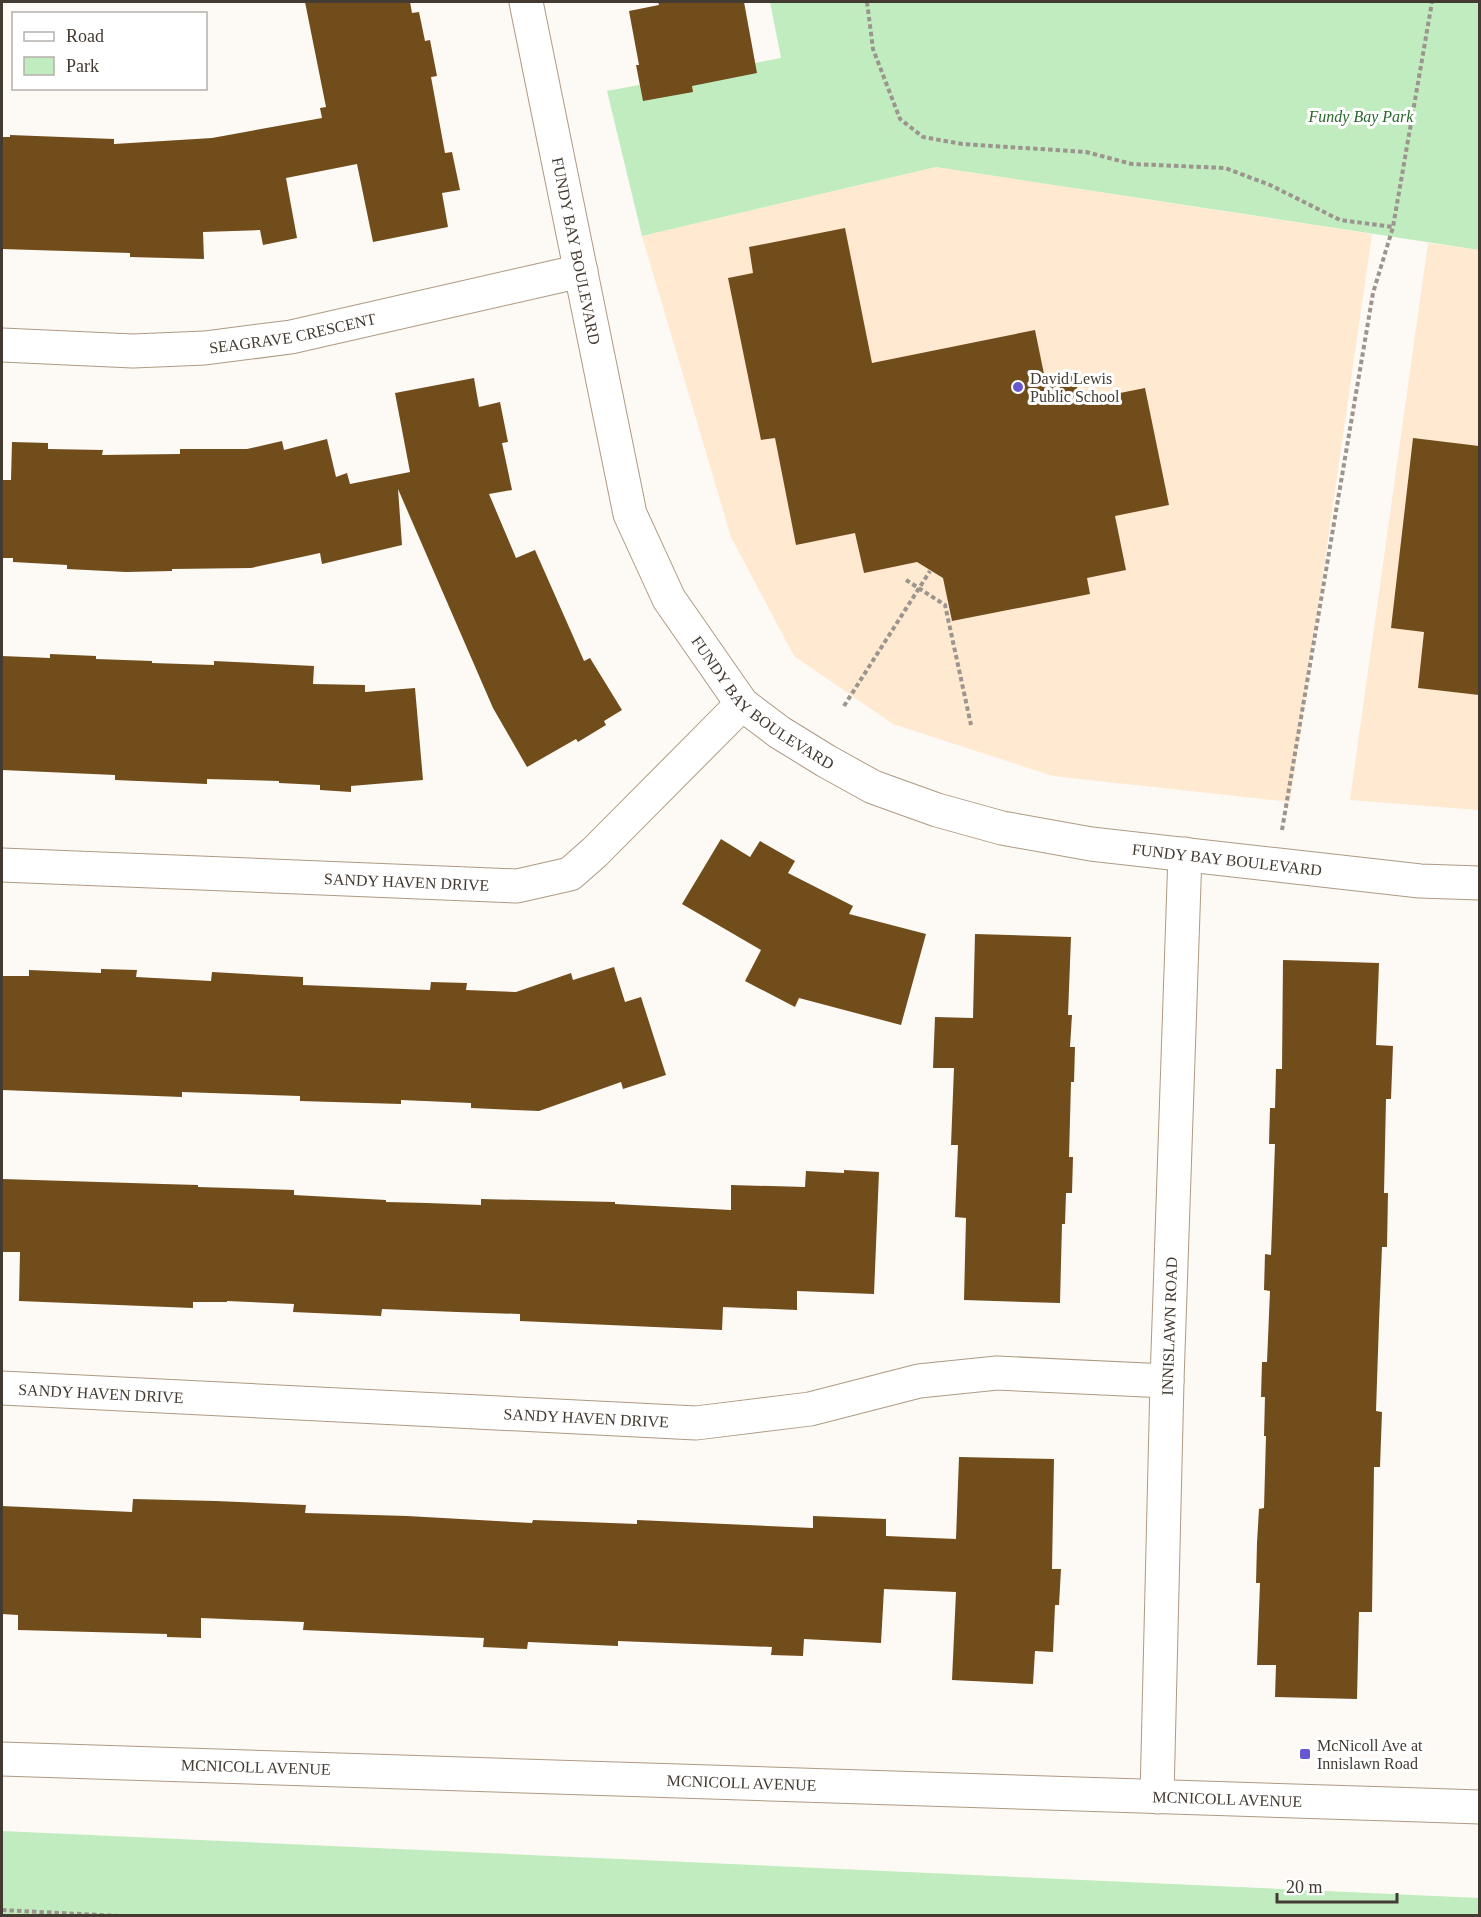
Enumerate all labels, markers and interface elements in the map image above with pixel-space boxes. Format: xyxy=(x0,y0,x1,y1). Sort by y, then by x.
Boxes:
legend xyxy=(12,12,207,90)
text: Road xyxy=(66,26,104,46)
text: Park xyxy=(66,56,99,76)
park label: Fundy Bay Park xyxy=(1308,108,1414,126)
street label: FUNDY BAY BOULEVARD xyxy=(549,156,604,346)
street label: SEAGRAVE CRESCENT xyxy=(208,309,378,356)
place label: David Lewis Public School xyxy=(1030,370,1120,405)
marker: David Lewis Public School xyxy=(1011,380,1025,394)
street label: FUNDY BAY BOULEVARD xyxy=(689,632,837,772)
street label: FUNDY BAY BOULEVARD xyxy=(1131,840,1323,878)
street label: SANDY HAVEN DRIVE xyxy=(324,870,490,893)
street label: INNISLAWN ROAD xyxy=(1158,1257,1180,1396)
street label: SANDY HAVEN DRIVE xyxy=(18,1380,184,1406)
street label: SANDY HAVEN DRIVE xyxy=(503,1405,669,1430)
place label: McNicoll Ave at Innislawn Road xyxy=(1317,1737,1423,1772)
marker: McNicoll Ave at Innislawn Road xyxy=(1298,1747,1312,1761)
street label: MCNICOLL AVENUE xyxy=(181,1756,331,1777)
street label: MCNICOLL AVENUE xyxy=(666,1771,817,1793)
street label: MCNICOLL AVENUE xyxy=(1152,1788,1303,1810)
scale bar xyxy=(1277,1866,1397,1904)
text: 20 m xyxy=(1286,1877,1323,1897)

